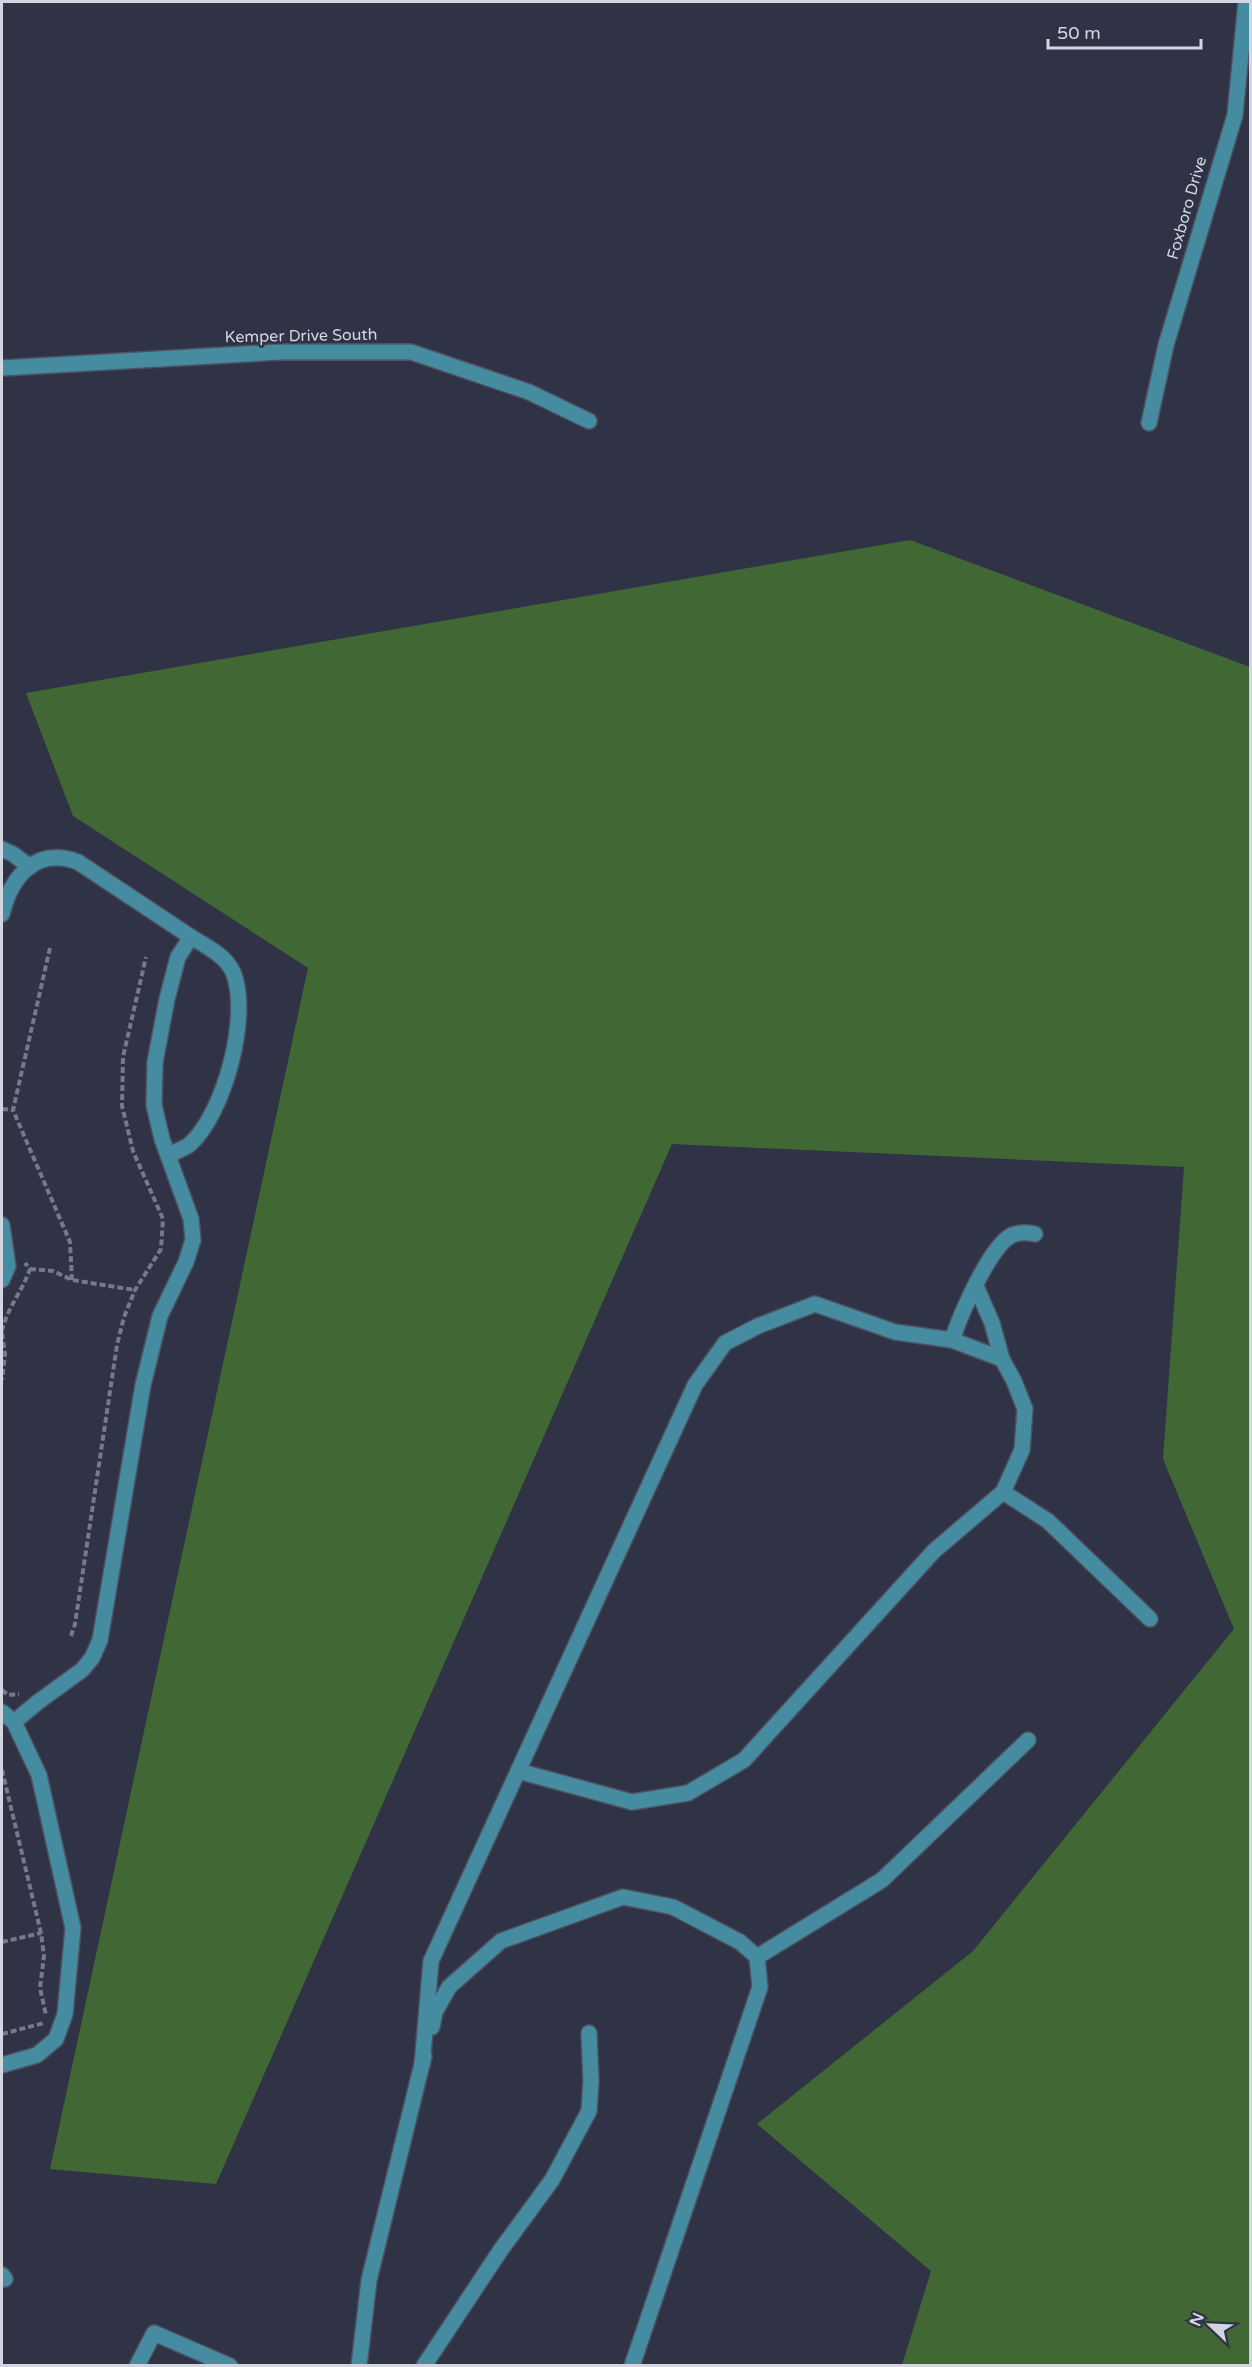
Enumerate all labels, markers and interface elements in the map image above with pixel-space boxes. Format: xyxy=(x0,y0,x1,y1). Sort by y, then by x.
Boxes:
scale bar xyxy=(1048,12,1201,50)
text: 50 m xyxy=(1057,22,1101,44)
street label: Foxboro Drive xyxy=(1163,154,1211,262)
street label: Kemper Drive South xyxy=(225,325,377,347)
north arrow xyxy=(1180,2295,1240,2355)
text: N xyxy=(1185,2310,1209,2329)

